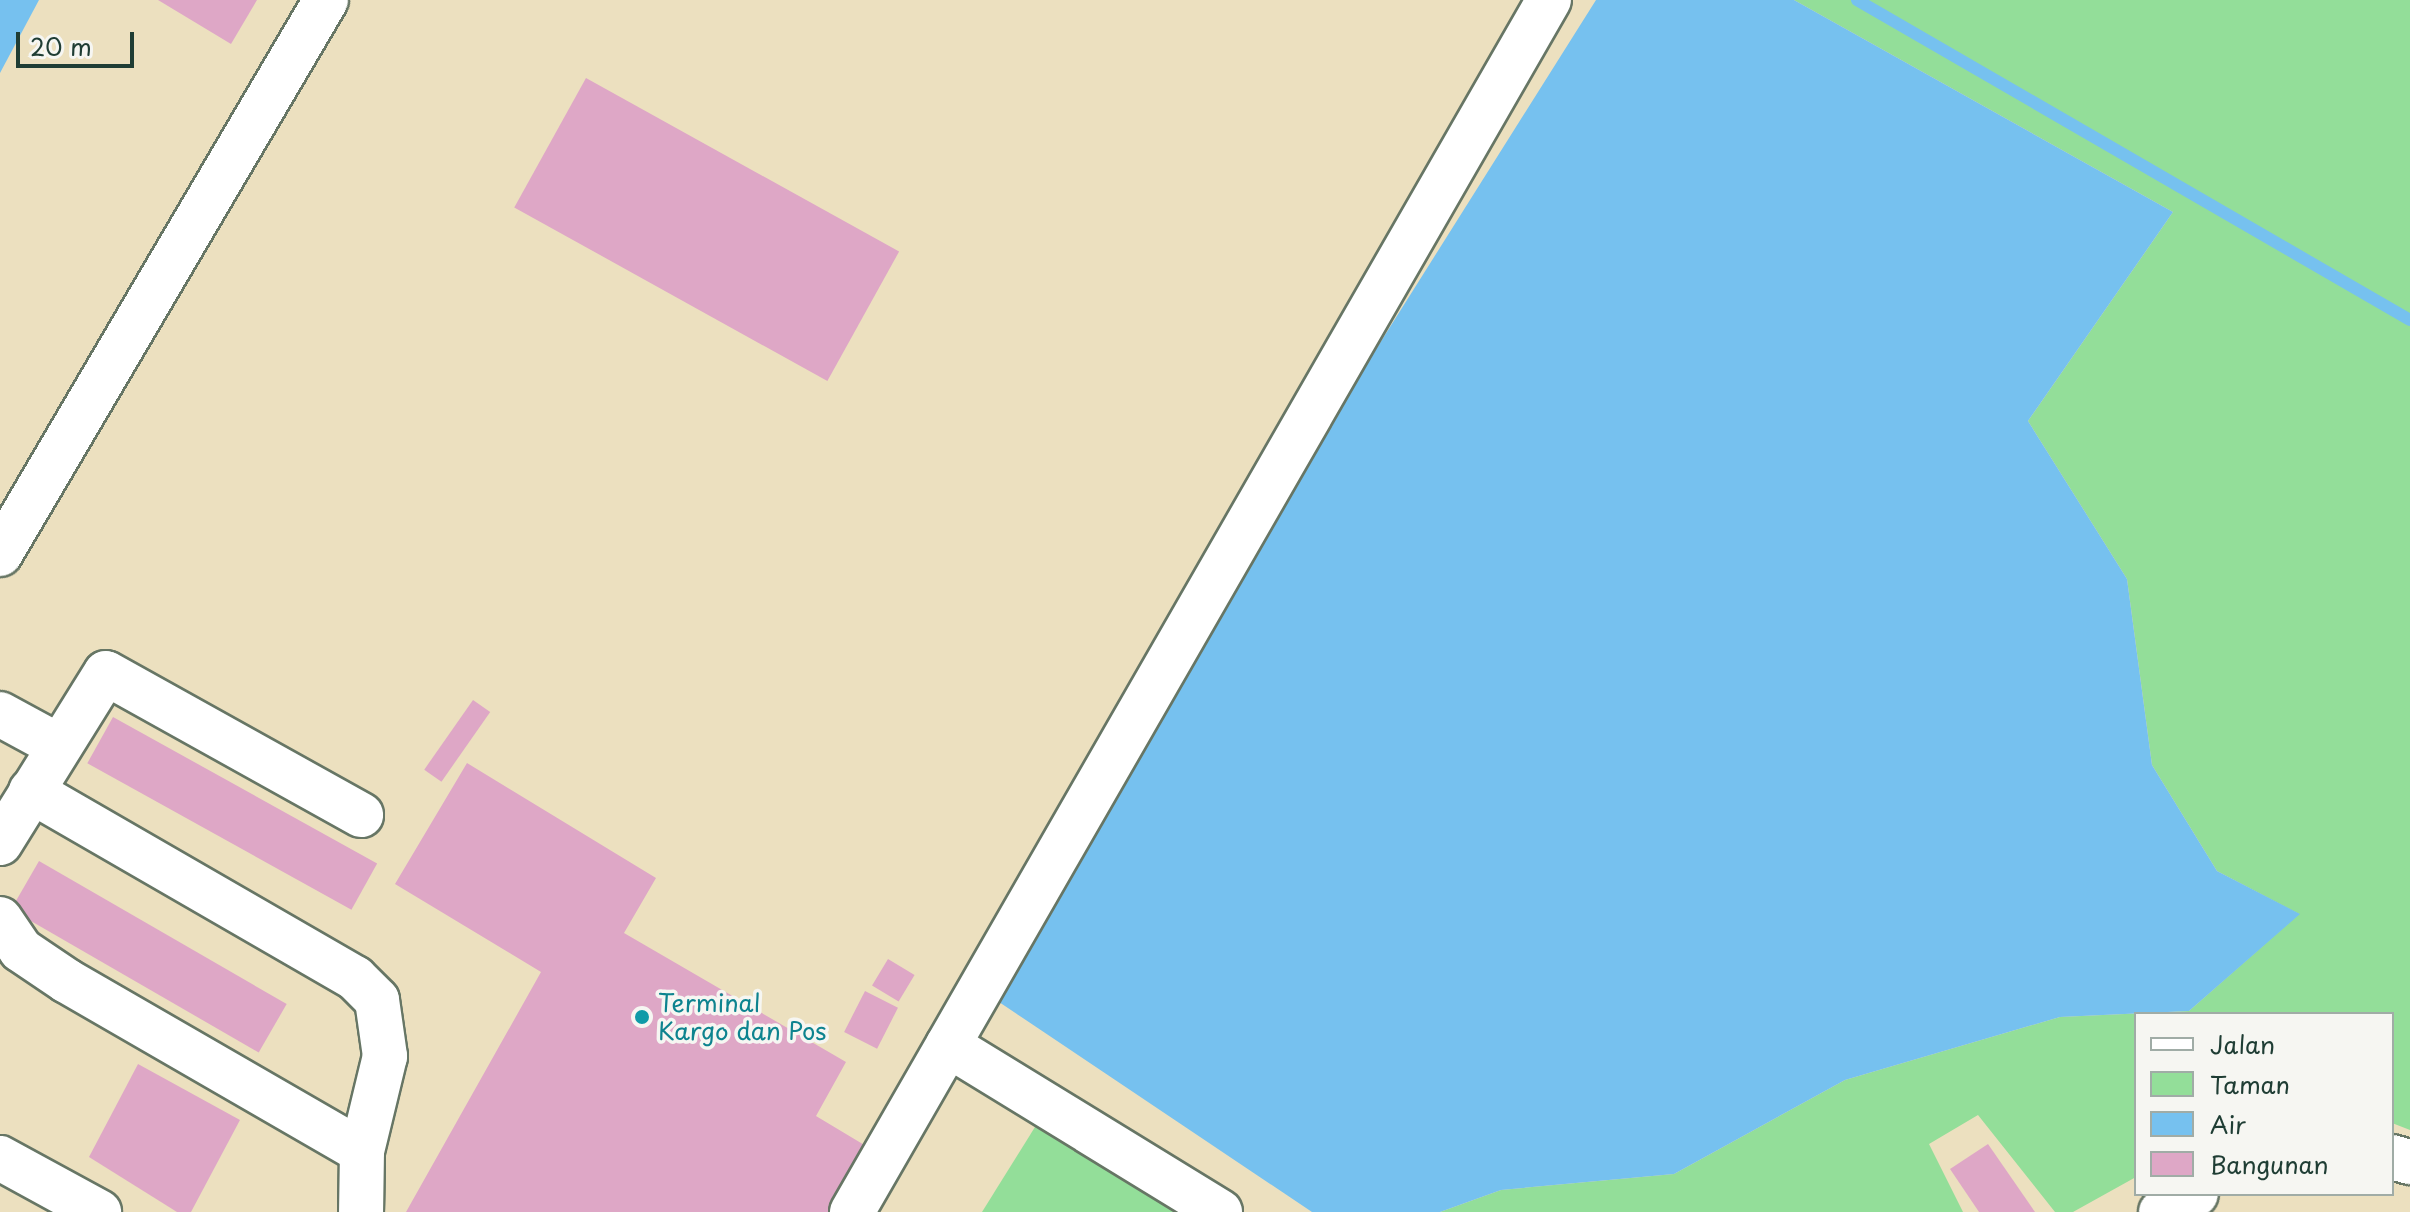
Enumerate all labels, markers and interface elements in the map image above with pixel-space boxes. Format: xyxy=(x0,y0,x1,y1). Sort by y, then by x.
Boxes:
scale bar xyxy=(20,16,138,66)
text: 20 m xyxy=(30,28,92,64)
place label: Terminal Kargo dan Pos xyxy=(658,989,824,1045)
marker: Terminal Kargo dan Pos xyxy=(633,1008,651,1026)
legend xyxy=(2134,1012,2394,1196)
text: Jalan xyxy=(2210,1026,2275,1062)
text: Taman xyxy=(2210,1066,2290,1102)
text: Air xyxy=(2210,1106,2246,1142)
text: Bangunan xyxy=(2210,1146,2329,1182)

